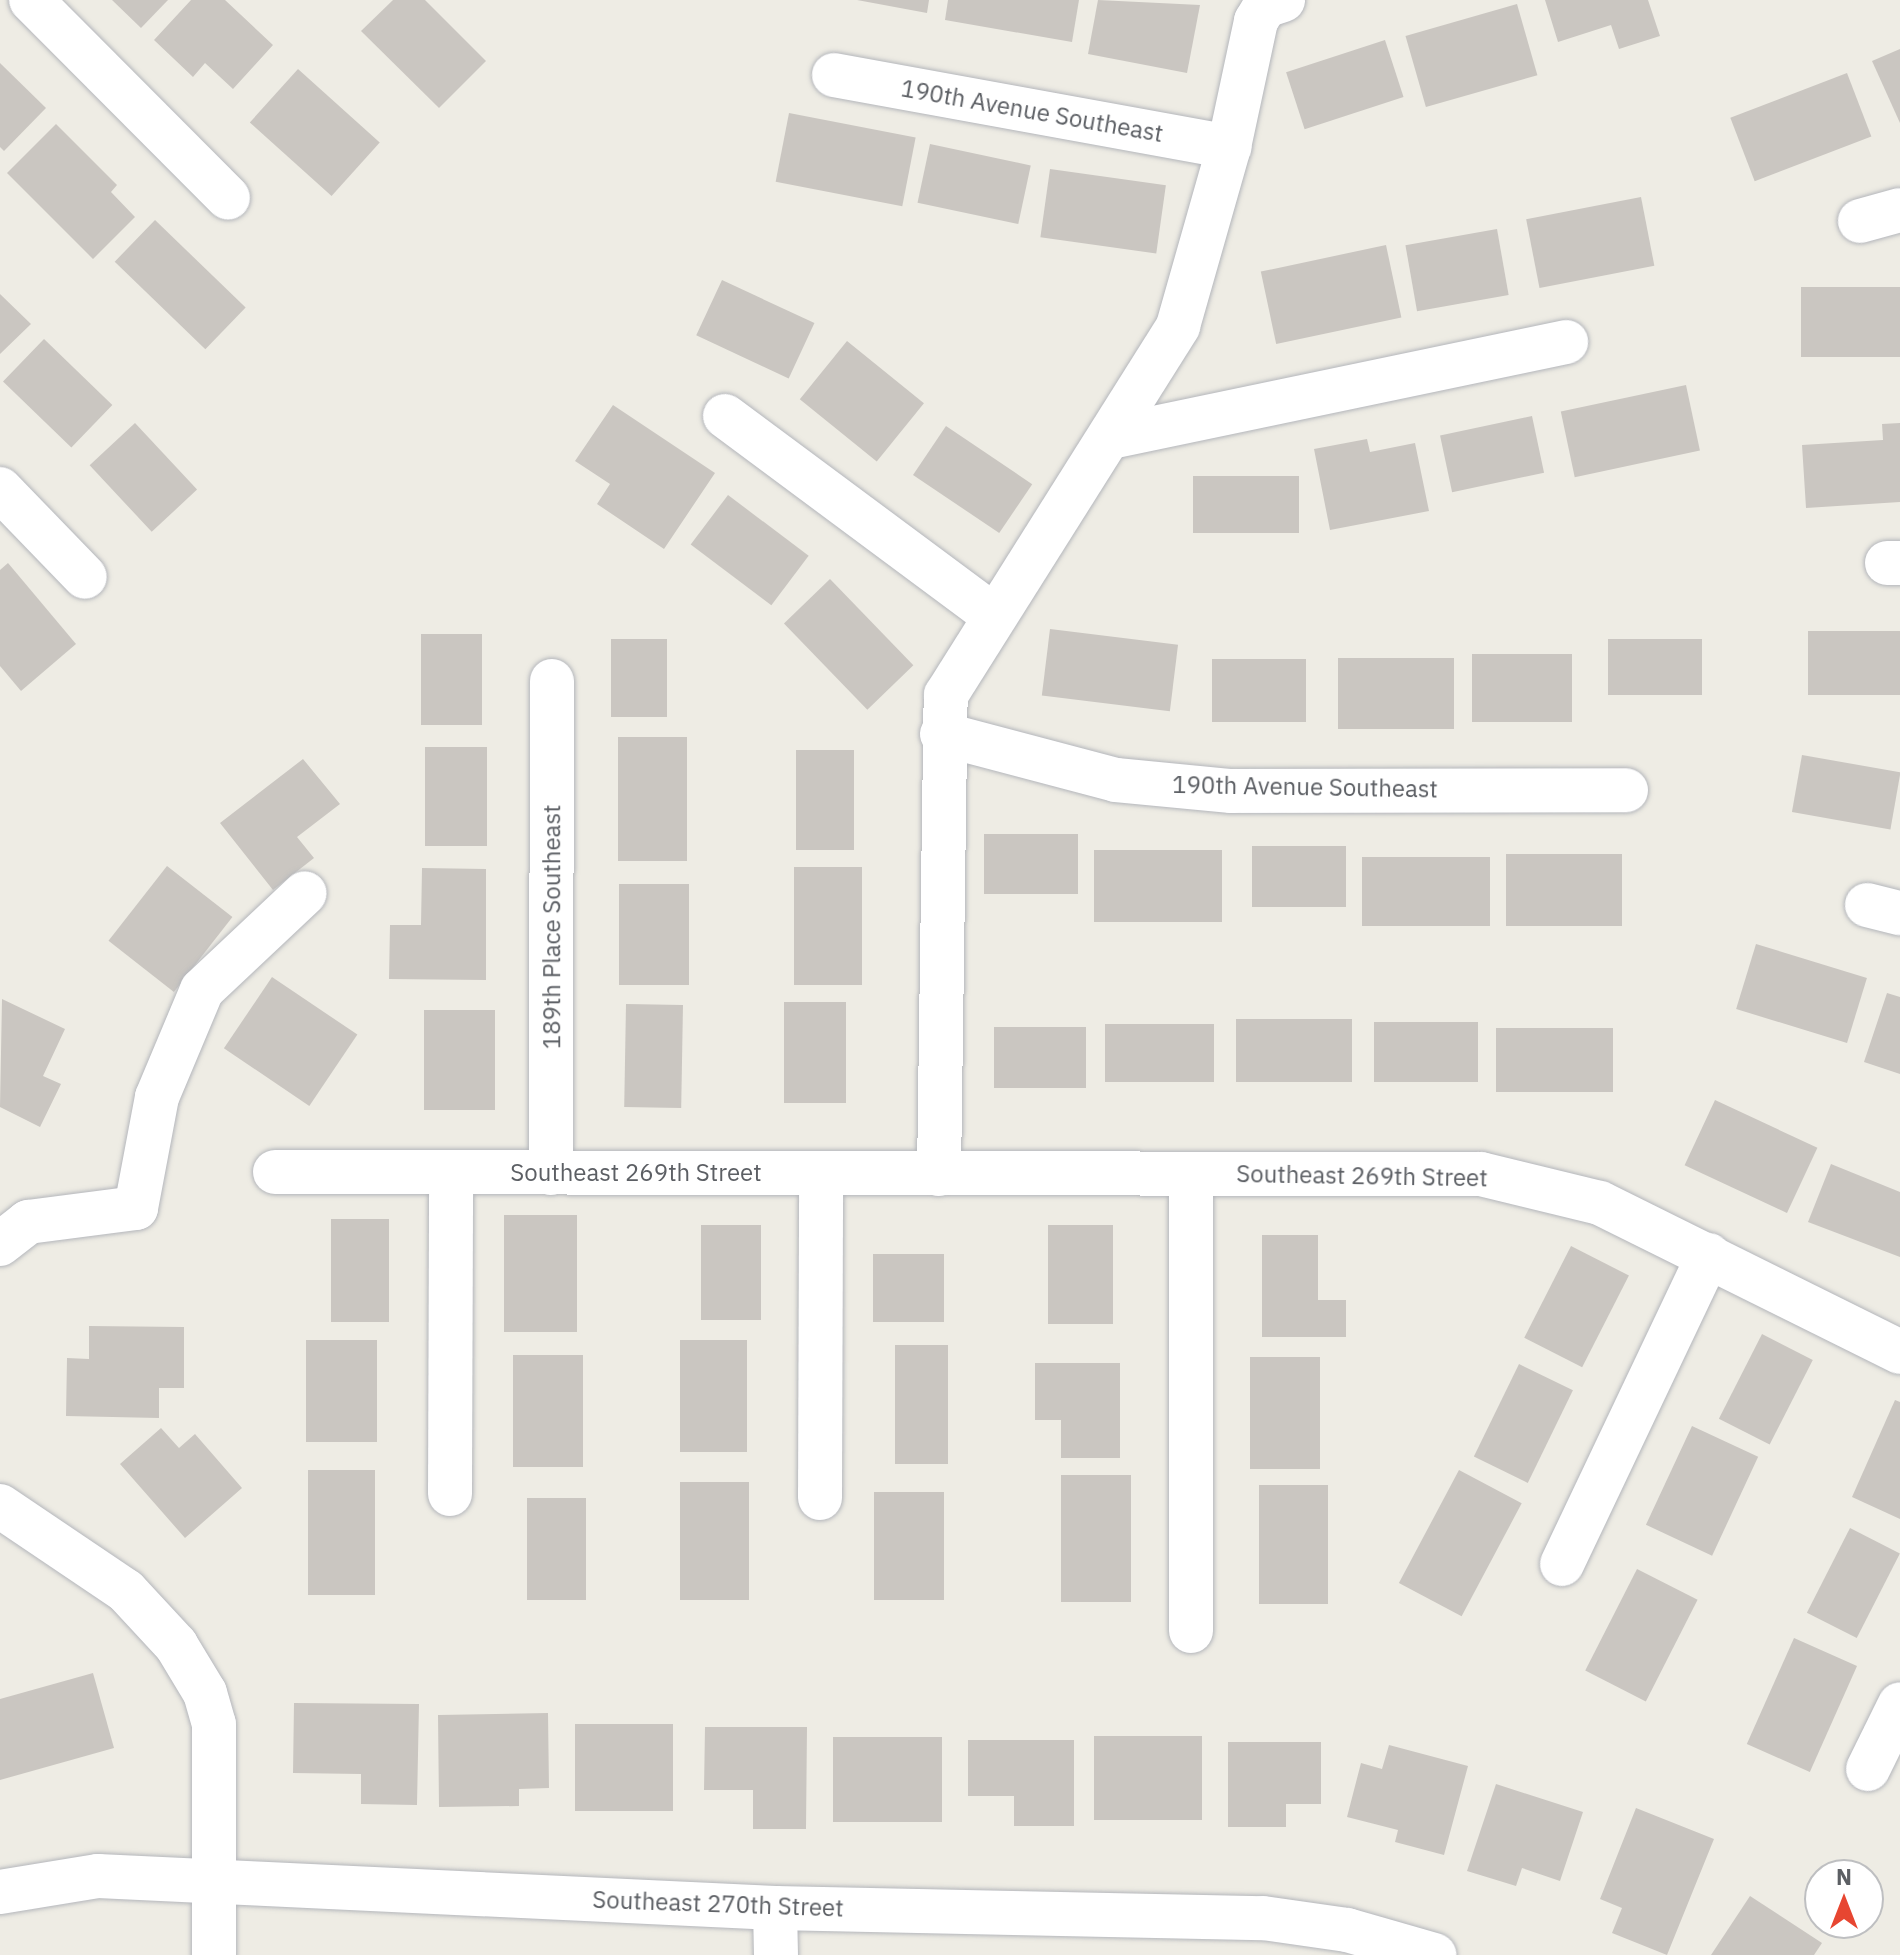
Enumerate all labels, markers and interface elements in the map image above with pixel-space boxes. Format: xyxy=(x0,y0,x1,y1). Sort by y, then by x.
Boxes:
street label: 190th Avenue Southeast xyxy=(899,74,1165,148)
street label: 190th Avenue Southeast xyxy=(1172,770,1438,804)
street label: 189th Place Southeast xyxy=(538,805,566,1049)
street label: Southeast 269th Street xyxy=(510,1159,762,1187)
street label: Southeast 269th Street xyxy=(1236,1159,1488,1193)
north arrow xyxy=(1804,1859,1884,1939)
text: N xyxy=(1836,1862,1852,1891)
street label: Southeast 270th Street xyxy=(592,1885,844,1923)

